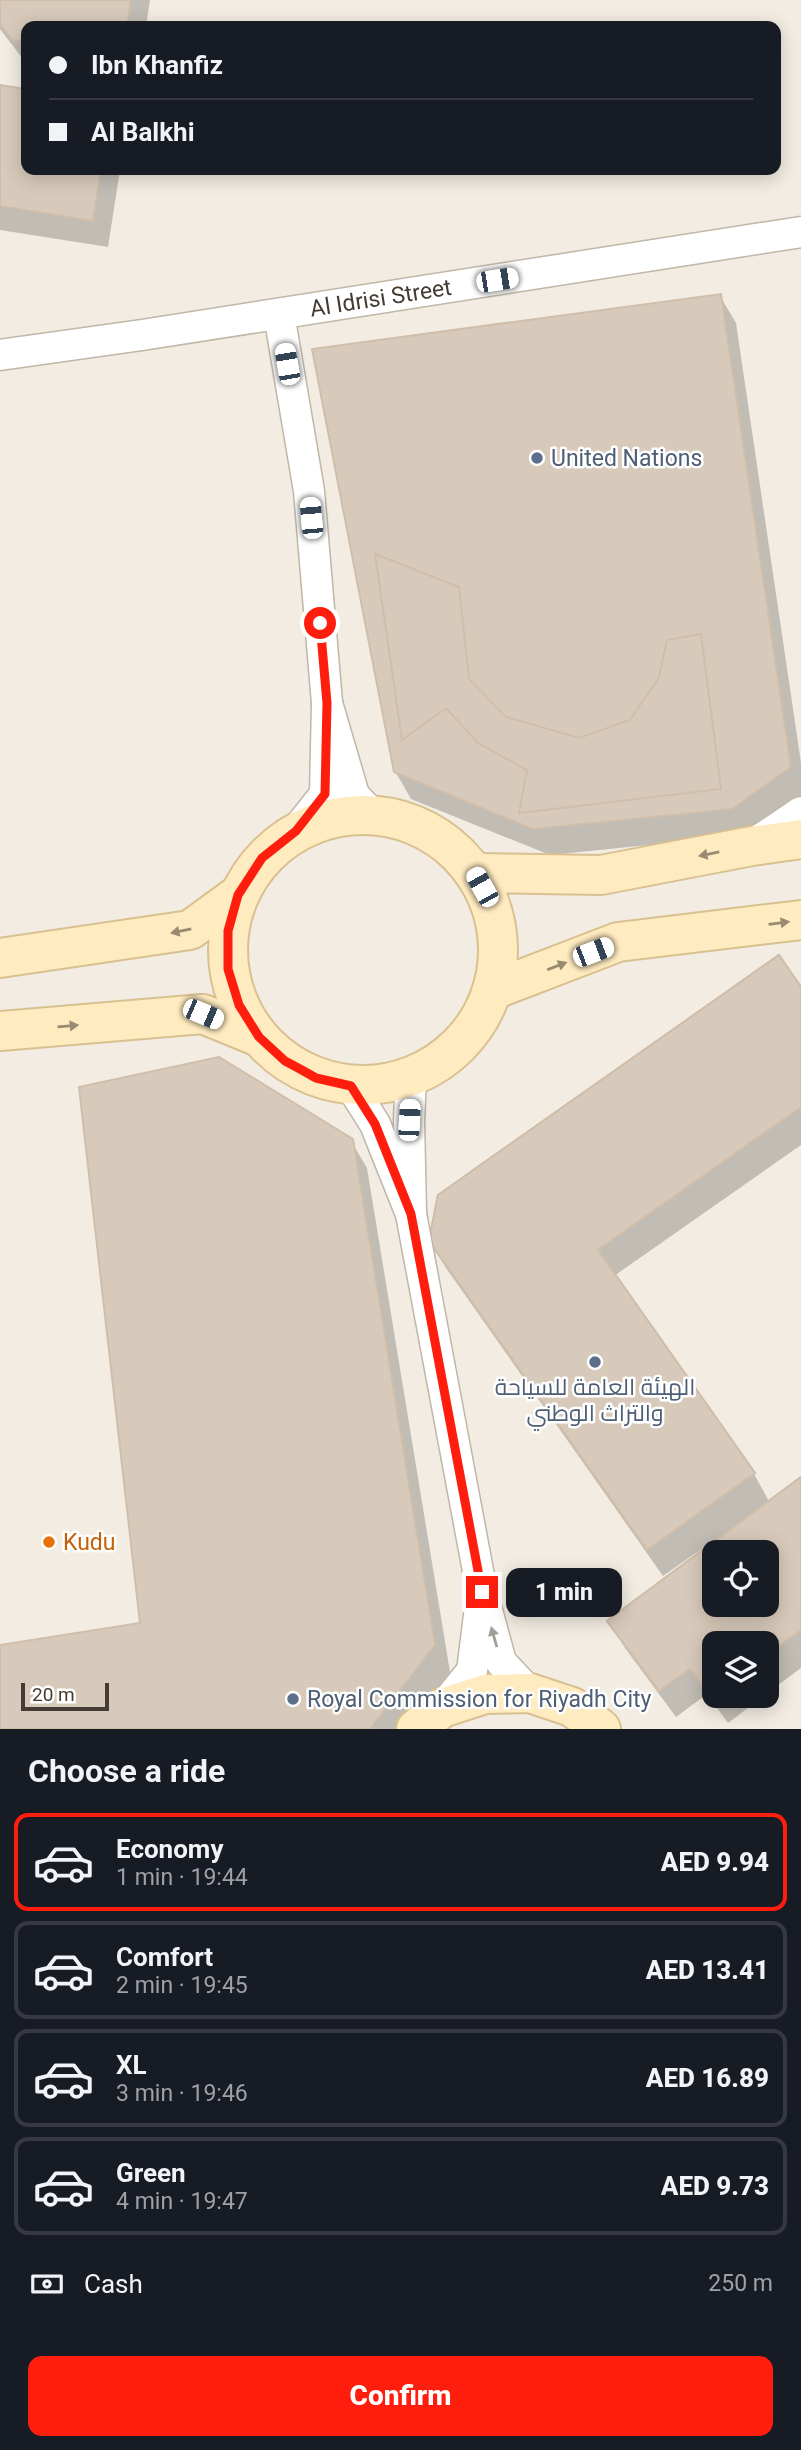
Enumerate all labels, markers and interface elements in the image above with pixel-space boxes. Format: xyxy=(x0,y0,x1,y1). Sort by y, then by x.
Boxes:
text: Ibn Khanfiz xyxy=(91,50,223,80)
text: Al Balkhi xyxy=(91,117,195,147)
car xyxy=(475,266,520,294)
street label: Al Idrisi Street xyxy=(308,273,453,322)
car xyxy=(274,341,301,387)
place label: United Nations xyxy=(551,445,702,472)
marker: United Nations xyxy=(529,450,545,466)
car xyxy=(299,496,324,540)
route start xyxy=(304,607,336,639)
one-way arrow xyxy=(698,848,720,859)
car xyxy=(463,864,502,910)
one-way arrow xyxy=(768,917,790,928)
one-way arrow xyxy=(170,925,192,936)
car xyxy=(570,935,617,969)
one-way arrow xyxy=(546,960,567,971)
car xyxy=(180,996,227,1032)
one-way arrow xyxy=(57,1020,79,1031)
car xyxy=(398,1098,421,1142)
marker: الهيئة العامة للسياحة والتراث الوطني xyxy=(587,1354,603,1370)
place label: الهيئة العامة للسياحة والتراث الوطني xyxy=(495,1374,695,1431)
place label: Kudu xyxy=(63,1529,116,1556)
marker: Kudu xyxy=(41,1534,57,1550)
map controls xyxy=(702,1540,779,1708)
button: locate xyxy=(702,1540,779,1617)
callout: 1 min xyxy=(506,1568,622,1616)
route end xyxy=(466,1576,498,1608)
text: 1 min xyxy=(535,1579,593,1606)
one-way arrow xyxy=(489,1626,499,1647)
button: layers xyxy=(702,1631,779,1708)
scale bar xyxy=(21,1680,108,1712)
text: 20 m xyxy=(32,1683,75,1706)
place label: Royal Commission for Riyadh City xyxy=(307,1686,652,1713)
marker: Royal Commission for Riyadh City xyxy=(285,1691,301,1707)
text: Choose a ride xyxy=(28,1752,225,1790)
icon: car xyxy=(32,1831,95,1894)
text: Economy xyxy=(116,1834,223,1864)
text: AED 9.94 xyxy=(661,1847,769,1877)
text: 1 min · 19:44 xyxy=(116,1864,248,1891)
icon: car xyxy=(32,1939,95,2002)
text: Comfort xyxy=(116,1942,213,1972)
text: AED 13.41 xyxy=(646,1955,769,1985)
text: 2 min · 19:45 xyxy=(116,1972,248,1999)
icon: car xyxy=(32,2047,95,2110)
text: XL xyxy=(116,2050,147,2080)
text: AED 16.89 xyxy=(646,2063,769,2093)
text: 3 min · 19:46 xyxy=(116,2080,248,2107)
icon: car xyxy=(32,2155,95,2218)
text: Green xyxy=(116,2158,186,2188)
text: AED 9.73 xyxy=(661,2171,769,2201)
text: 4 min · 19:47 xyxy=(116,2188,248,2215)
icon: cash xyxy=(28,2265,66,2303)
text: Cash xyxy=(84,2269,143,2299)
text: 250 m xyxy=(708,2270,773,2297)
button: Confirm xyxy=(28,2356,773,2436)

